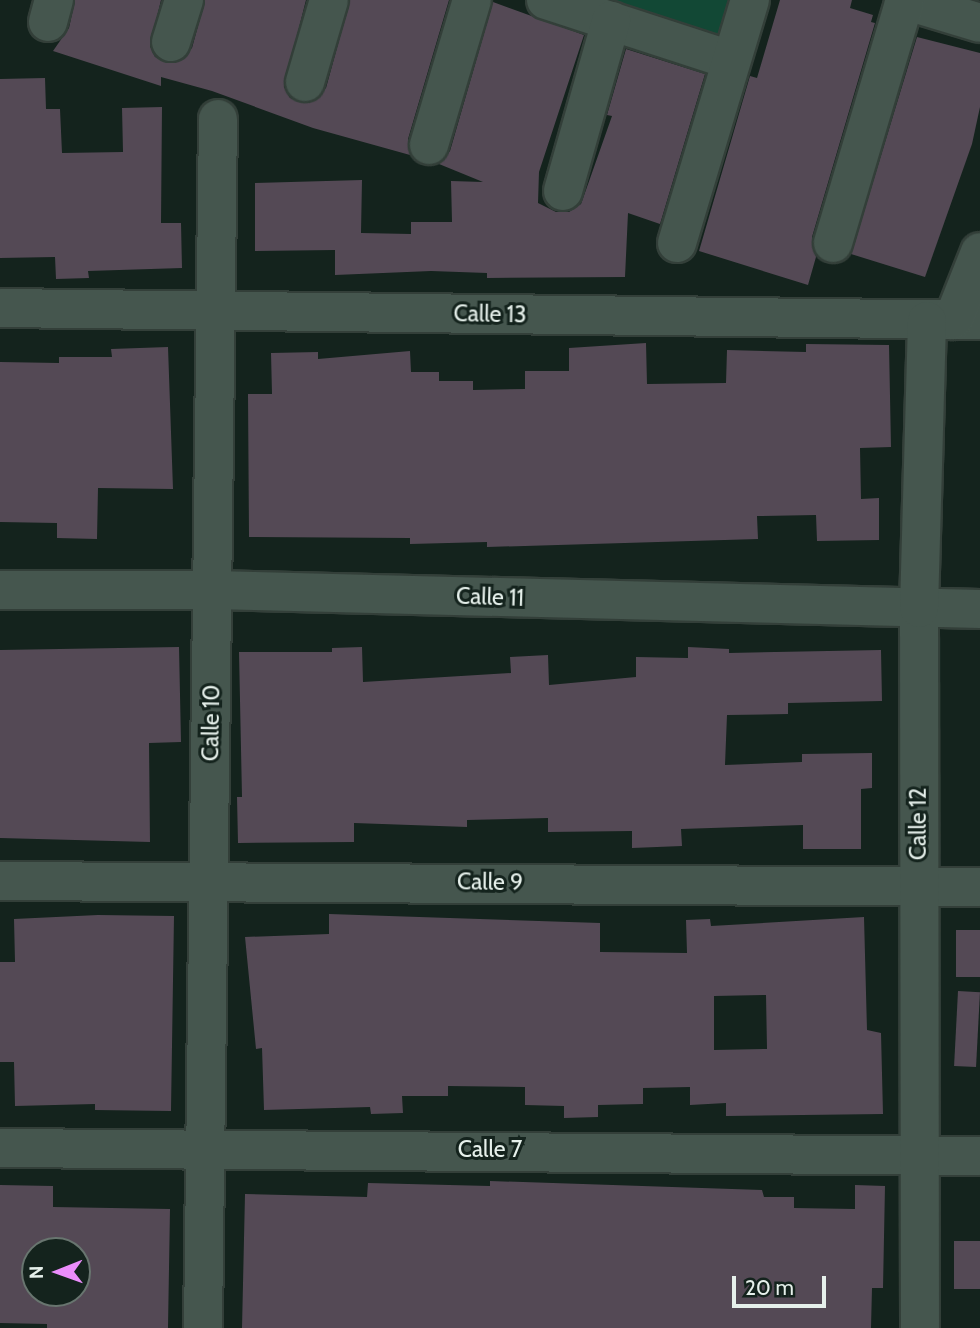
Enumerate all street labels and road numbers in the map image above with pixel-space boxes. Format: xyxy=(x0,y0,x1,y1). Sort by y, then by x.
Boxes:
street label: Calle 13 xyxy=(453,300,527,328)
street label: Calle 11 xyxy=(456,582,524,612)
street label: Calle 10 xyxy=(197,685,225,761)
street label: Calle 12 xyxy=(904,788,932,860)
street label: Calle 9 xyxy=(457,868,523,896)
street label: Calle 7 xyxy=(458,1135,522,1163)

